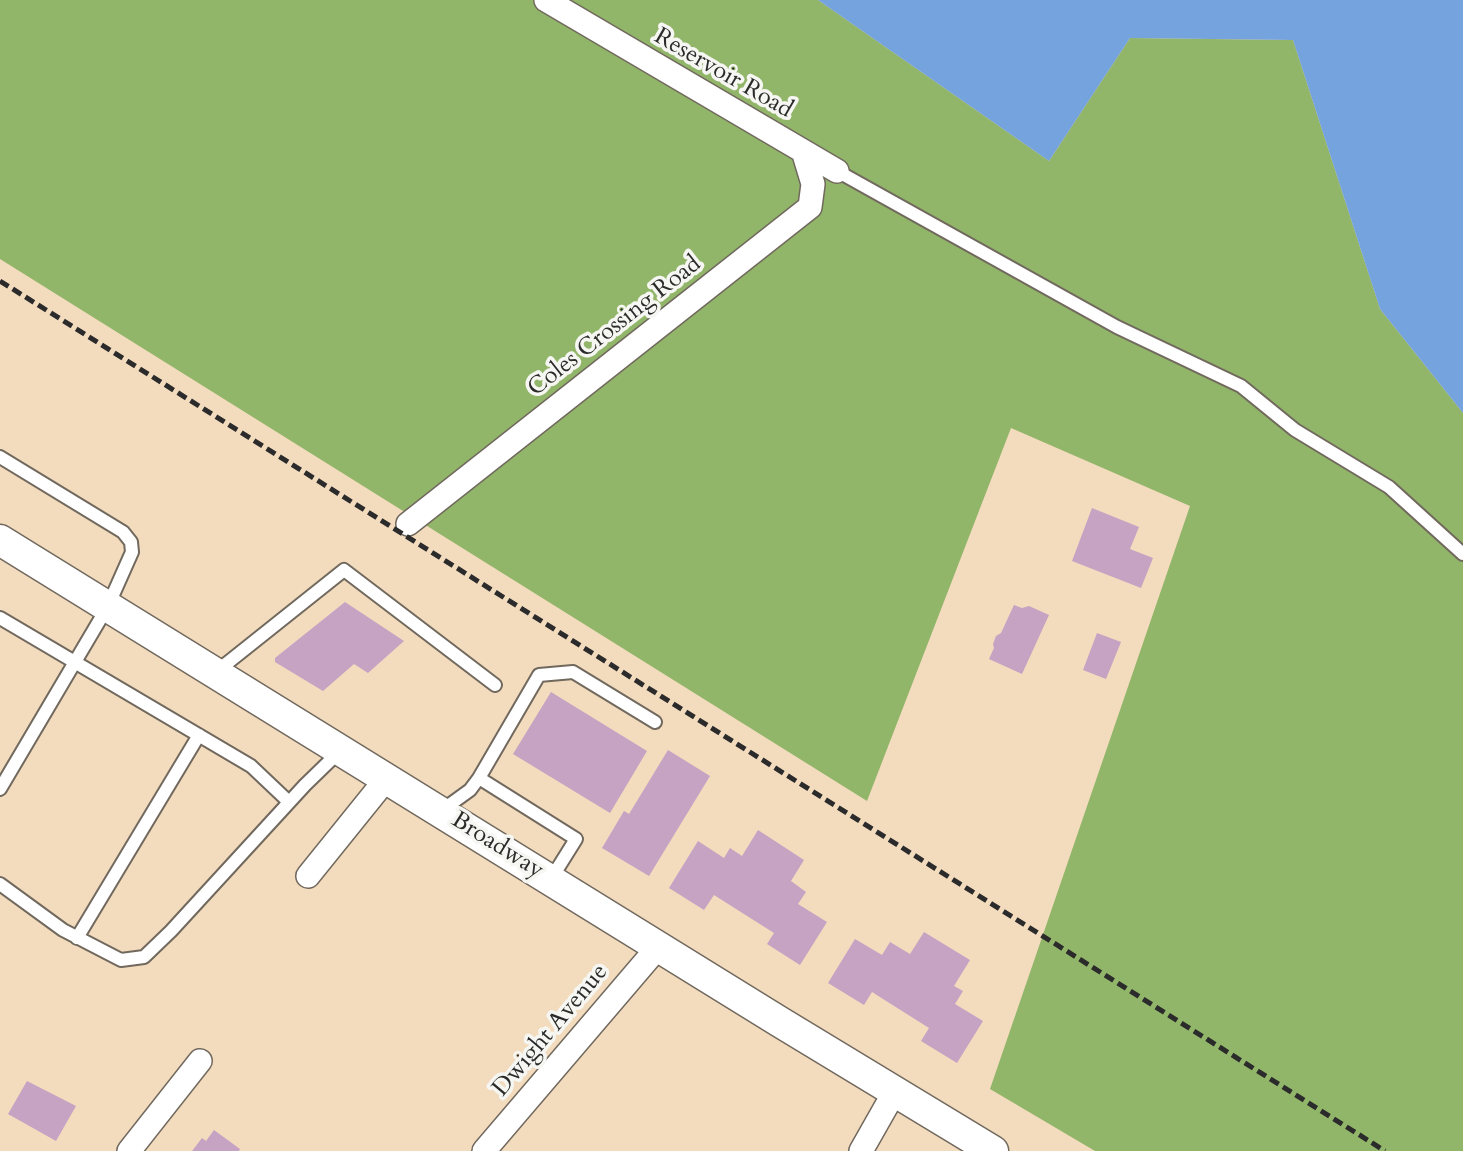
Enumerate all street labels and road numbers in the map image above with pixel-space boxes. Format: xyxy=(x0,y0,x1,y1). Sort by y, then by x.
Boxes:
street label: Reservoir Road xyxy=(649,23,797,125)
street label: Coles Crossing Road xyxy=(523,250,707,404)
street label: Broadway xyxy=(445,806,549,886)
street label: Dwight Avenue xyxy=(487,959,615,1103)

